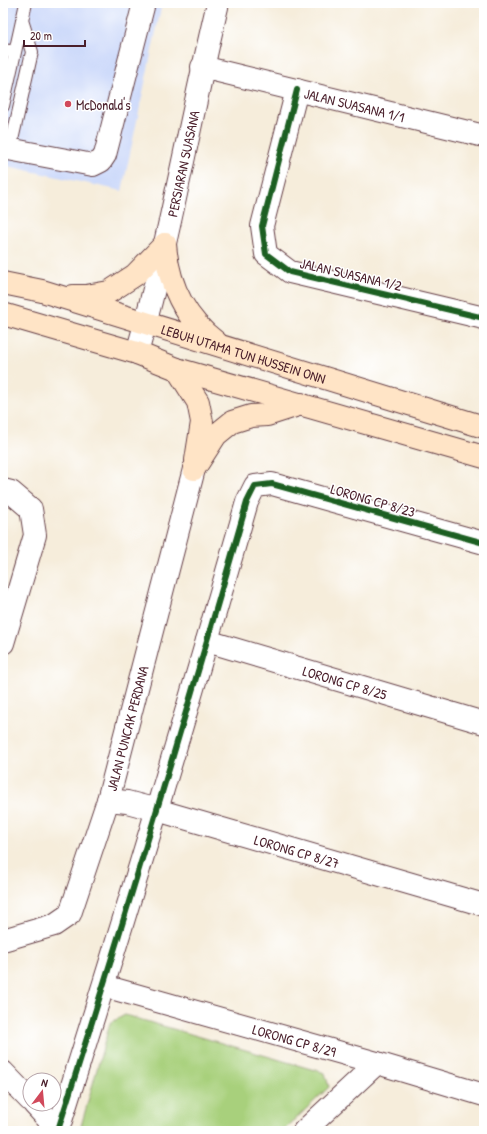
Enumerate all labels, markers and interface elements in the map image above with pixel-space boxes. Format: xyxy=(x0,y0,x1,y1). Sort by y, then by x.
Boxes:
scale bar xyxy=(24,22,85,48)
text: 20 m xyxy=(30,27,52,44)
street label: JALAN SUASANA 1/1 xyxy=(302,83,407,126)
place label: McDonald's xyxy=(76,95,131,114)
marker: McDonald's xyxy=(63,99,73,109)
street label: PERSIARAN SUASANA xyxy=(162,108,203,218)
street label: JALAN SUASANA 1/2 xyxy=(298,253,404,295)
street label: LEBUH UTAMA TUN HUSSEIN ONN xyxy=(160,319,328,387)
street label: LORONG CP 8/23 xyxy=(329,479,417,521)
street label: LORONG CP 8/25 xyxy=(301,660,389,703)
street label: JALAN PUNCAK PERDANA xyxy=(101,663,152,793)
street label: LORONG CP 8/27 xyxy=(252,829,342,872)
street label: LORONG CP 8/29 xyxy=(251,1019,339,1061)
north arrow xyxy=(22,1072,62,1112)
text: N xyxy=(40,1075,50,1090)

